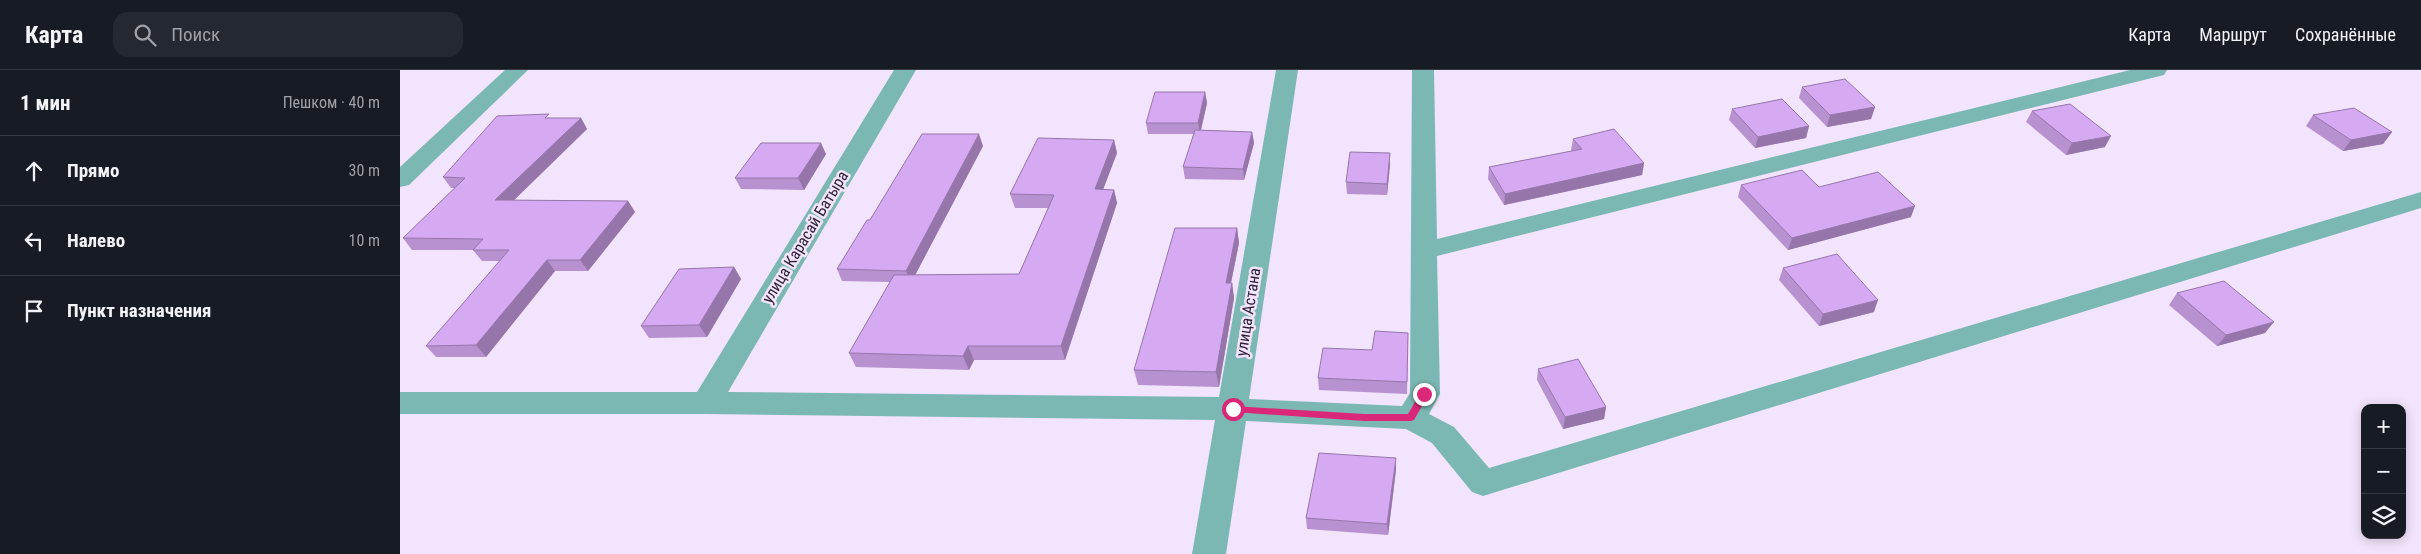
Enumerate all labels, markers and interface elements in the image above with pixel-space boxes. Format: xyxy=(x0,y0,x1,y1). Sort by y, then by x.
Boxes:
search box xyxy=(113,12,463,57)
text: Карта xyxy=(25,21,83,49)
icon: search xyxy=(131,21,159,49)
text: Поиск xyxy=(171,23,220,46)
text: Карта xyxy=(2128,24,2171,45)
text: Маршрут xyxy=(2199,24,2267,45)
text: Сохранённые xyxy=(2295,24,2396,45)
text: 1 мин xyxy=(20,91,70,115)
text: Пешком · 40 m xyxy=(283,93,380,112)
icon: ahead xyxy=(20,157,48,185)
text: Прямо xyxy=(67,159,120,182)
text: 30 m xyxy=(348,161,380,180)
street label: улица Карасай Батыра xyxy=(758,167,852,307)
icon: left xyxy=(20,227,48,255)
text: Налево xyxy=(67,229,125,252)
text: 10 m xyxy=(348,231,380,250)
street label: улица Астана xyxy=(1232,266,1264,358)
icon: arrive xyxy=(20,297,48,325)
text: Пункт назначения xyxy=(67,299,211,322)
route end xyxy=(1413,383,1436,406)
route start xyxy=(1222,398,1245,421)
map controls xyxy=(2361,404,2406,539)
button: + xyxy=(2361,404,2406,449)
button: − xyxy=(2361,449,2406,494)
button: layers xyxy=(2361,494,2406,539)

